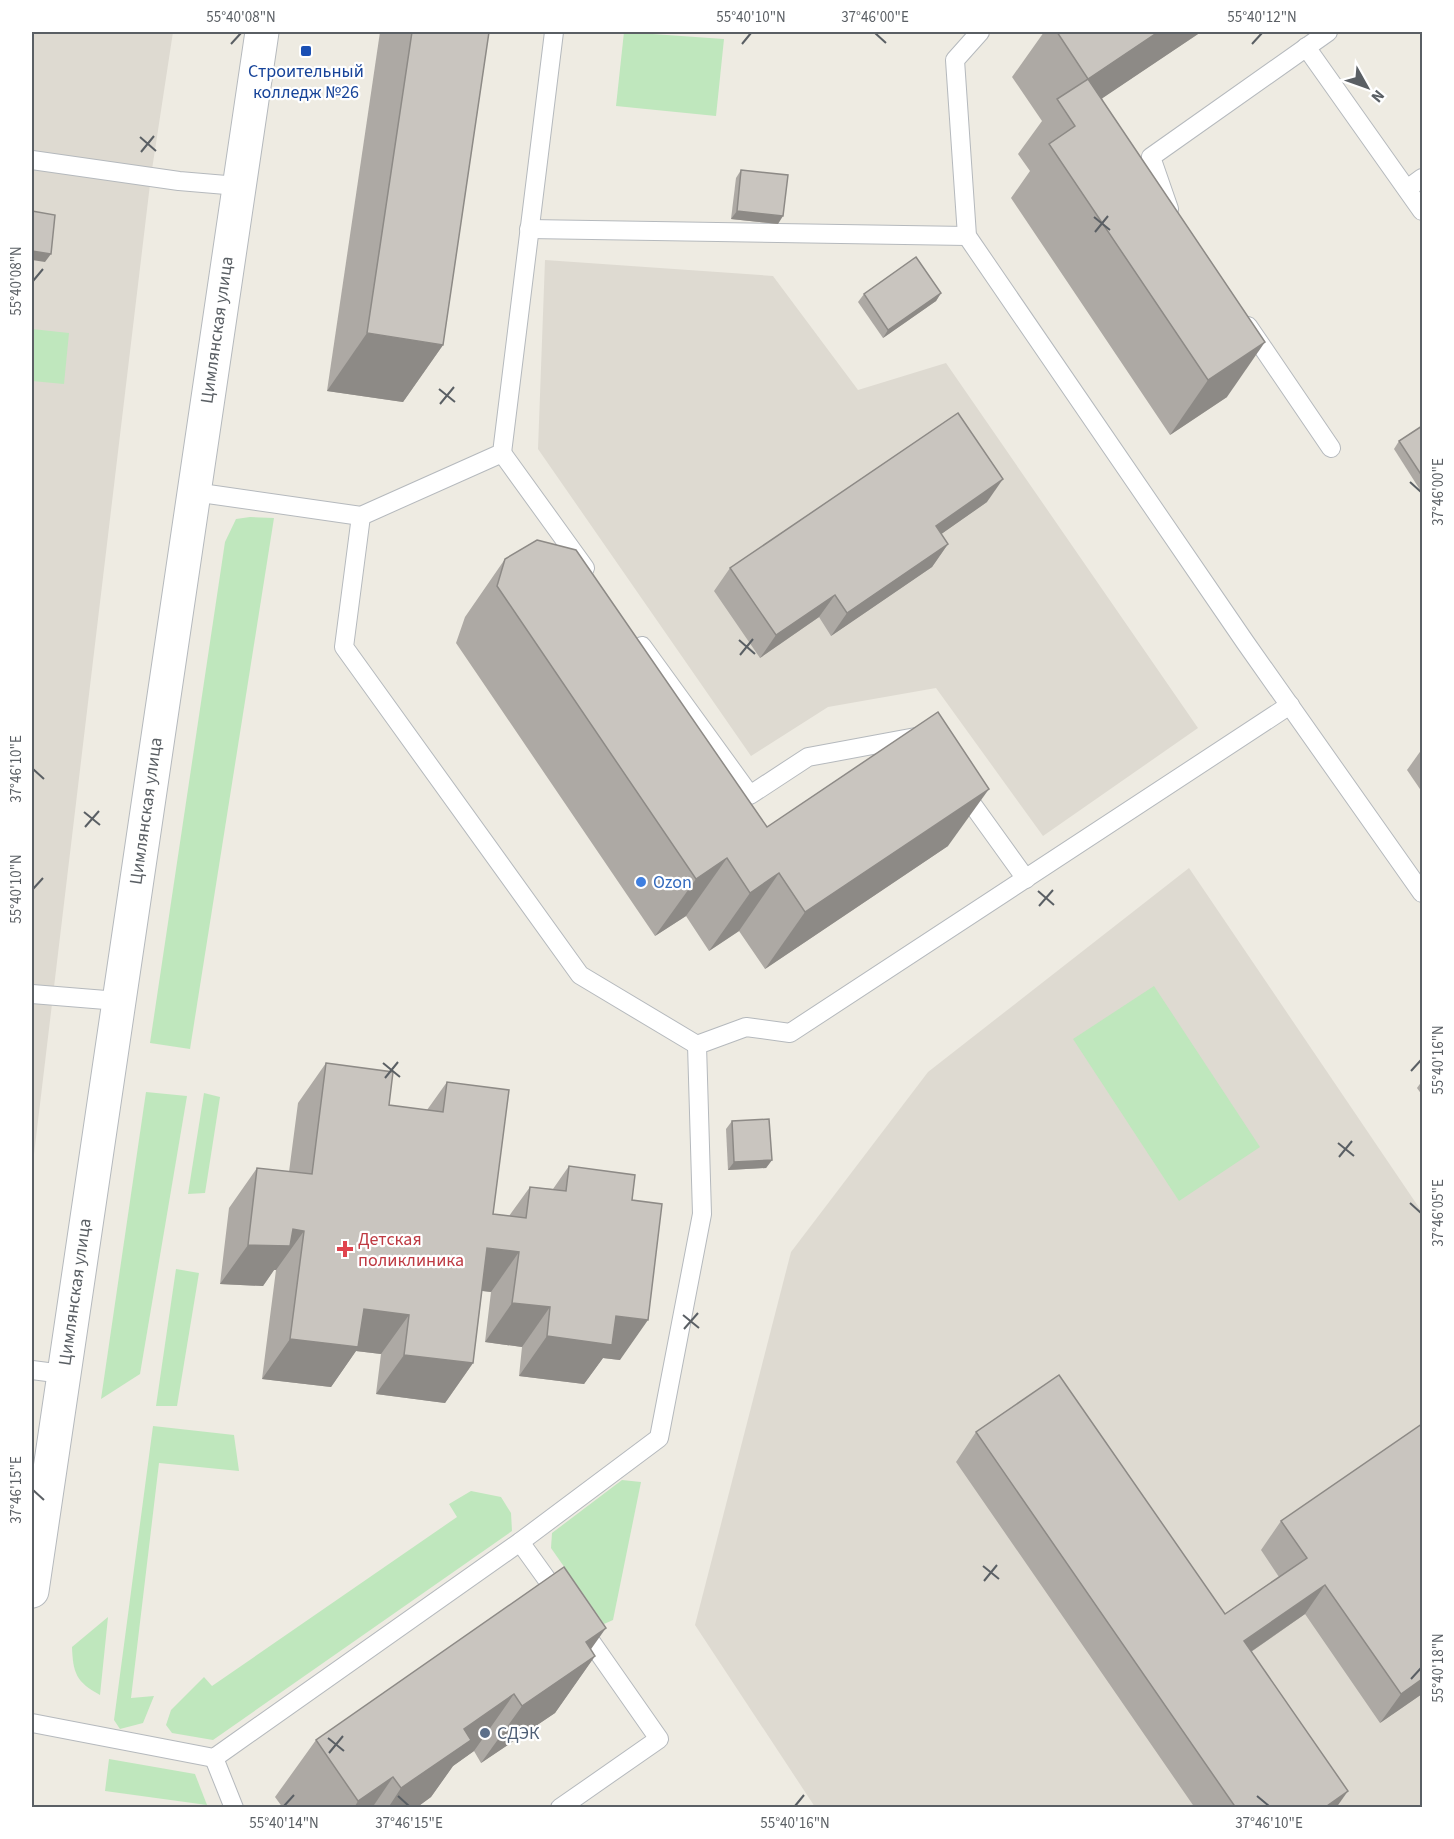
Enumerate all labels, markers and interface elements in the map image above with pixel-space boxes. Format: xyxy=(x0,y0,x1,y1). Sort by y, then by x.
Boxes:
text: 55°40'08"N xyxy=(206,7,276,28)
text: 55°40'10"N xyxy=(716,7,786,28)
text: 37°46'00"E xyxy=(841,7,909,28)
text: 55°40'12"N xyxy=(1227,7,1297,28)
marker: Строительный колледж №26 xyxy=(299,44,313,58)
north arrow xyxy=(1337,57,1397,117)
place label: Строительный колледж №26 xyxy=(248,59,364,105)
text: N xyxy=(1366,85,1390,107)
text: 55°40'08"N xyxy=(6,246,27,316)
street label: Цимлянская улица xyxy=(194,255,240,405)
text: 37°46'00"E xyxy=(1428,458,1449,526)
text: 37°46'10"E xyxy=(6,735,27,803)
street label: Цимлянская улица xyxy=(123,736,169,886)
text: 55°40'10"N xyxy=(6,854,27,924)
place label: Ozon xyxy=(653,870,692,895)
marker: Ozon xyxy=(634,875,648,889)
text: 55°40'16"N xyxy=(1428,1025,1449,1095)
text: 37°46'05"E xyxy=(1428,1179,1449,1247)
street label: Цимлянская улица xyxy=(52,1217,98,1367)
place label: Детская поликлиника xyxy=(358,1227,464,1273)
marker: Детская поликлиника xyxy=(336,1240,354,1258)
text: 37°46'15"E xyxy=(6,1456,27,1524)
text: 55°40'18"N xyxy=(1428,1633,1449,1703)
place label: СДЭК xyxy=(497,1721,540,1746)
marker: СДЭК xyxy=(478,1726,492,1740)
text: 55°40'14"N xyxy=(249,1813,319,1834)
text: 37°46'15"E xyxy=(375,1813,443,1834)
text: 55°40'16"N xyxy=(760,1813,830,1834)
text: 37°46'10"E xyxy=(1235,1813,1303,1834)

